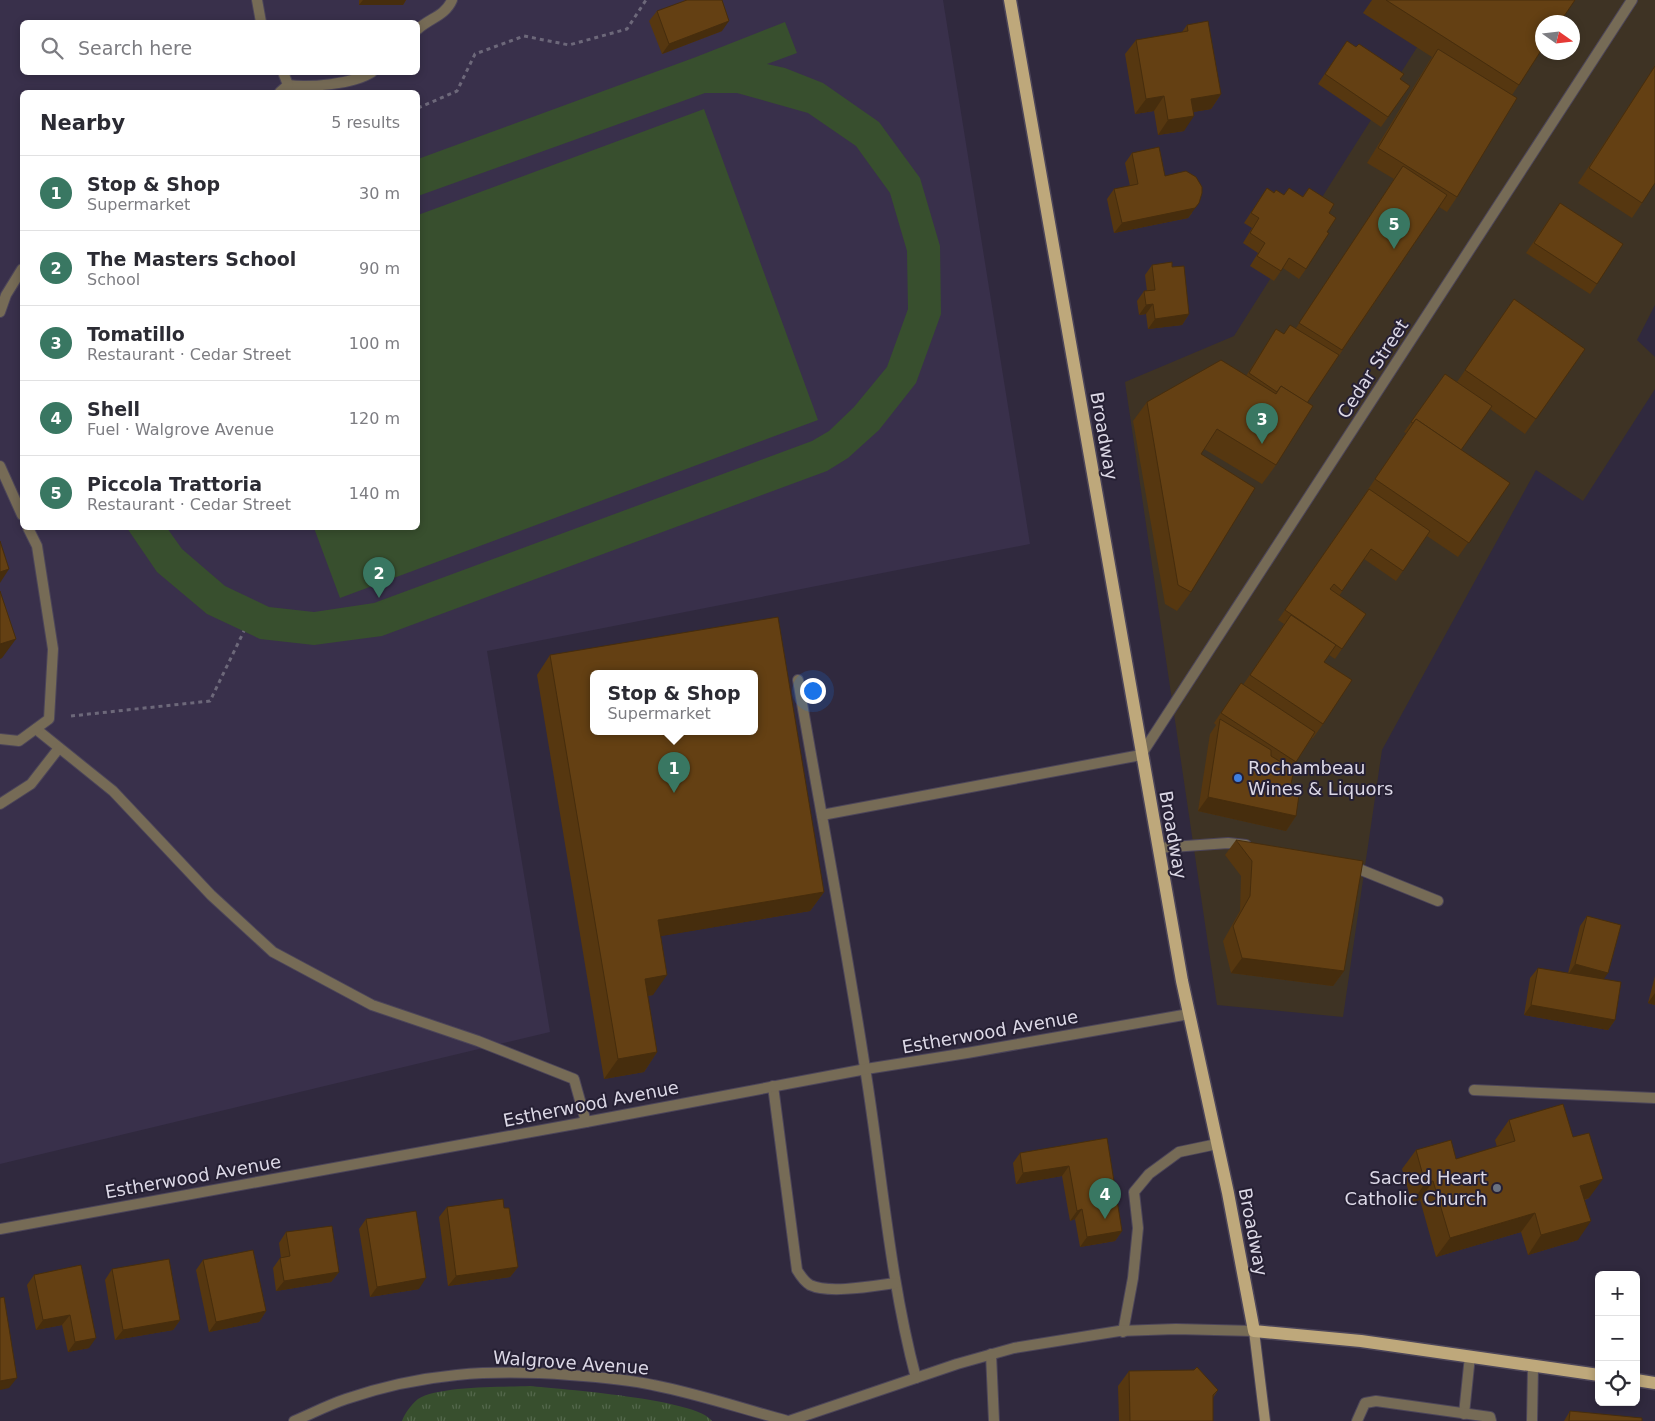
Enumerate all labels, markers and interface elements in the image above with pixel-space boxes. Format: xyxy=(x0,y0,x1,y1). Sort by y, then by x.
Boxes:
north arrow xyxy=(1535,15,1580,60)
search box xyxy=(20,20,420,75)
icon: search xyxy=(38,34,66,62)
text: Search here xyxy=(78,37,192,59)
text: Nearby xyxy=(40,111,125,135)
text: 5 results xyxy=(331,113,400,132)
text: Stop & Shop xyxy=(87,173,220,195)
text: 1 xyxy=(50,184,62,203)
text: 30 m xyxy=(359,184,400,203)
text: Supermarket xyxy=(87,195,190,214)
pin: 5 xyxy=(1378,208,1410,249)
text: The Masters School xyxy=(87,248,296,270)
text: 2 xyxy=(50,259,62,278)
text: 90 m xyxy=(359,259,400,278)
text: School xyxy=(87,270,140,289)
street label: Cedar Street xyxy=(1333,315,1412,422)
text: Tomatillo xyxy=(87,323,185,345)
text: 3 xyxy=(50,334,62,353)
text: 100 m xyxy=(349,334,400,353)
text: Restaurant · Cedar Street xyxy=(87,345,291,364)
street label: Broadway xyxy=(1086,390,1123,482)
text: Shell xyxy=(87,398,140,420)
pin: 3 xyxy=(1246,403,1278,444)
text: 4 xyxy=(50,409,62,428)
text: 120 m xyxy=(349,409,400,428)
text: Fuel · Walgrove Avenue xyxy=(87,420,274,439)
text: Piccola Trattoria xyxy=(87,473,262,495)
text: 5 xyxy=(50,484,62,503)
text: 140 m xyxy=(349,484,400,503)
text: Restaurant · Cedar Street xyxy=(87,495,291,514)
pin: 2 xyxy=(363,557,395,598)
popup xyxy=(590,670,758,735)
your location xyxy=(800,678,826,704)
text: Stop & Shop xyxy=(607,682,741,704)
text: Supermarket xyxy=(607,704,711,723)
pin: 1 xyxy=(658,752,690,793)
place label: Rochambeau Wines & Liquors xyxy=(1248,757,1393,799)
marker: Rochambeau Wines & Liquors xyxy=(1232,772,1244,784)
street label: Broadway xyxy=(1155,789,1192,881)
street label: Estherwood Avenue xyxy=(900,1006,1080,1057)
street label: Estherwood Avenue xyxy=(501,1076,681,1131)
street label: Estherwood Avenue xyxy=(103,1151,283,1202)
place label: Sacred Heart Catholic Church xyxy=(1345,1167,1487,1209)
pin: 4 xyxy=(1089,1178,1121,1219)
marker: Sacred Heart Catholic Church xyxy=(1491,1182,1503,1194)
street label: Broadway xyxy=(1235,1186,1272,1278)
map controls xyxy=(1595,1271,1640,1406)
button: + xyxy=(1595,1271,1640,1316)
button: − xyxy=(1595,1316,1640,1361)
street label: Walgrove Avenue xyxy=(492,1347,650,1378)
button: locate xyxy=(1595,1361,1640,1406)

